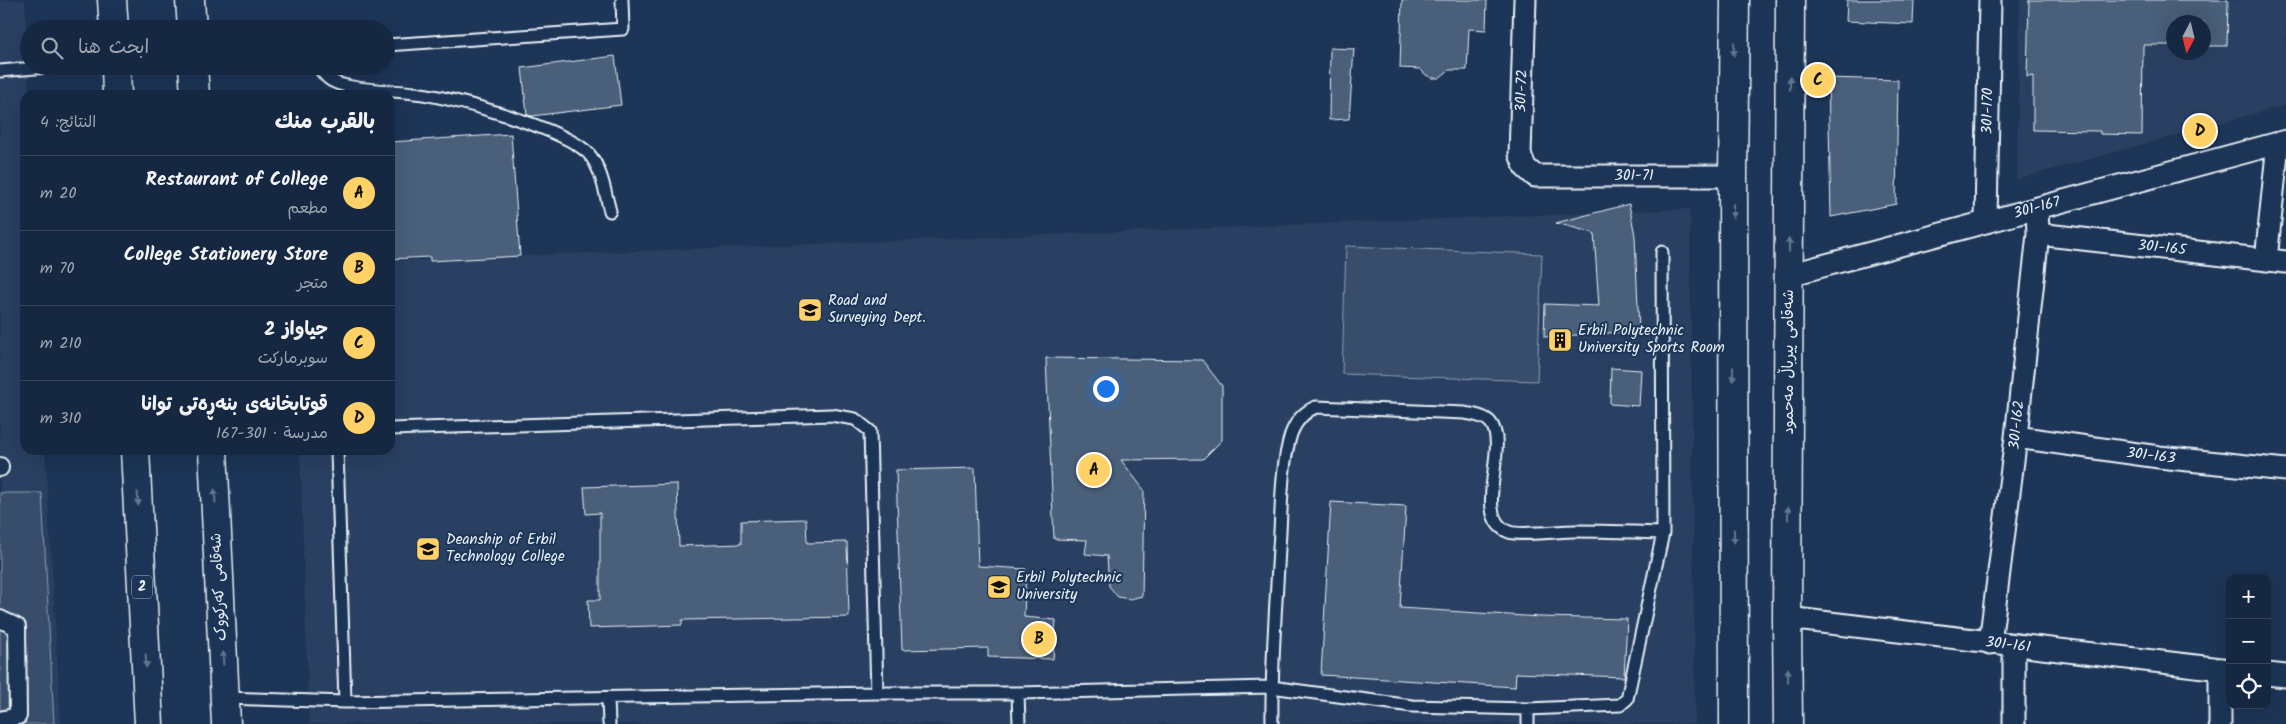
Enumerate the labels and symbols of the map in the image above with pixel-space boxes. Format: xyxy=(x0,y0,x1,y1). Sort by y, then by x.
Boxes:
north arrow xyxy=(2166,15,2211,60)
one-way arrow xyxy=(1730,41,1738,57)
pin: C xyxy=(1802,61,1834,99)
street label: 301-72 xyxy=(1509,69,1535,113)
one-way arrow xyxy=(1786,75,1794,91)
street label: 301-170 xyxy=(1976,87,2000,135)
pin: D xyxy=(2184,112,2216,150)
street label: 301-71 xyxy=(1614,164,1654,188)
street label: 301-167 xyxy=(2011,190,2064,226)
one-way arrow xyxy=(1729,203,1737,219)
street label: 301-165 xyxy=(2136,234,2188,263)
one-way arrow xyxy=(1785,237,1793,253)
place label: Road and Surveying Dept. xyxy=(828,289,926,330)
street label: شەقامی پیرباڵ مەحمود xyxy=(1777,290,1801,434)
school or university icon: Road and Surveying Dept. xyxy=(797,297,823,323)
place label: Erbil Polytechnic University Sports Room xyxy=(1578,319,1725,360)
building icon: Erbil Polytechnic University Sports Room xyxy=(1547,327,1573,353)
one-way arrow xyxy=(1729,366,1737,382)
your location xyxy=(1093,376,1119,402)
street label: 301-162 xyxy=(2002,399,2032,451)
street label: 301-163 xyxy=(2125,441,2177,471)
pin: A xyxy=(1078,451,1110,489)
one-way arrow xyxy=(210,487,218,503)
one-way arrow xyxy=(134,491,142,507)
one-way arrow xyxy=(1784,505,1792,521)
place label: Deanship of Erbil Technology College xyxy=(446,528,565,569)
one-way arrow xyxy=(1730,528,1738,544)
street label: شەقامی کەرکووک xyxy=(204,532,234,642)
school or university icon: Deanship of Erbil Technology College xyxy=(415,536,441,562)
place label: Erbil Polytechnic University xyxy=(1016,566,1122,607)
school or university icon: Erbil Polytechnic University xyxy=(986,574,1012,600)
road number: 2 xyxy=(132,576,152,598)
pin: B xyxy=(1023,620,1055,658)
street label: 301-161 xyxy=(1984,630,2032,660)
one-way arrow xyxy=(219,650,227,666)
one-way arrow xyxy=(142,653,150,669)
one-way arrow xyxy=(1784,667,1792,683)

